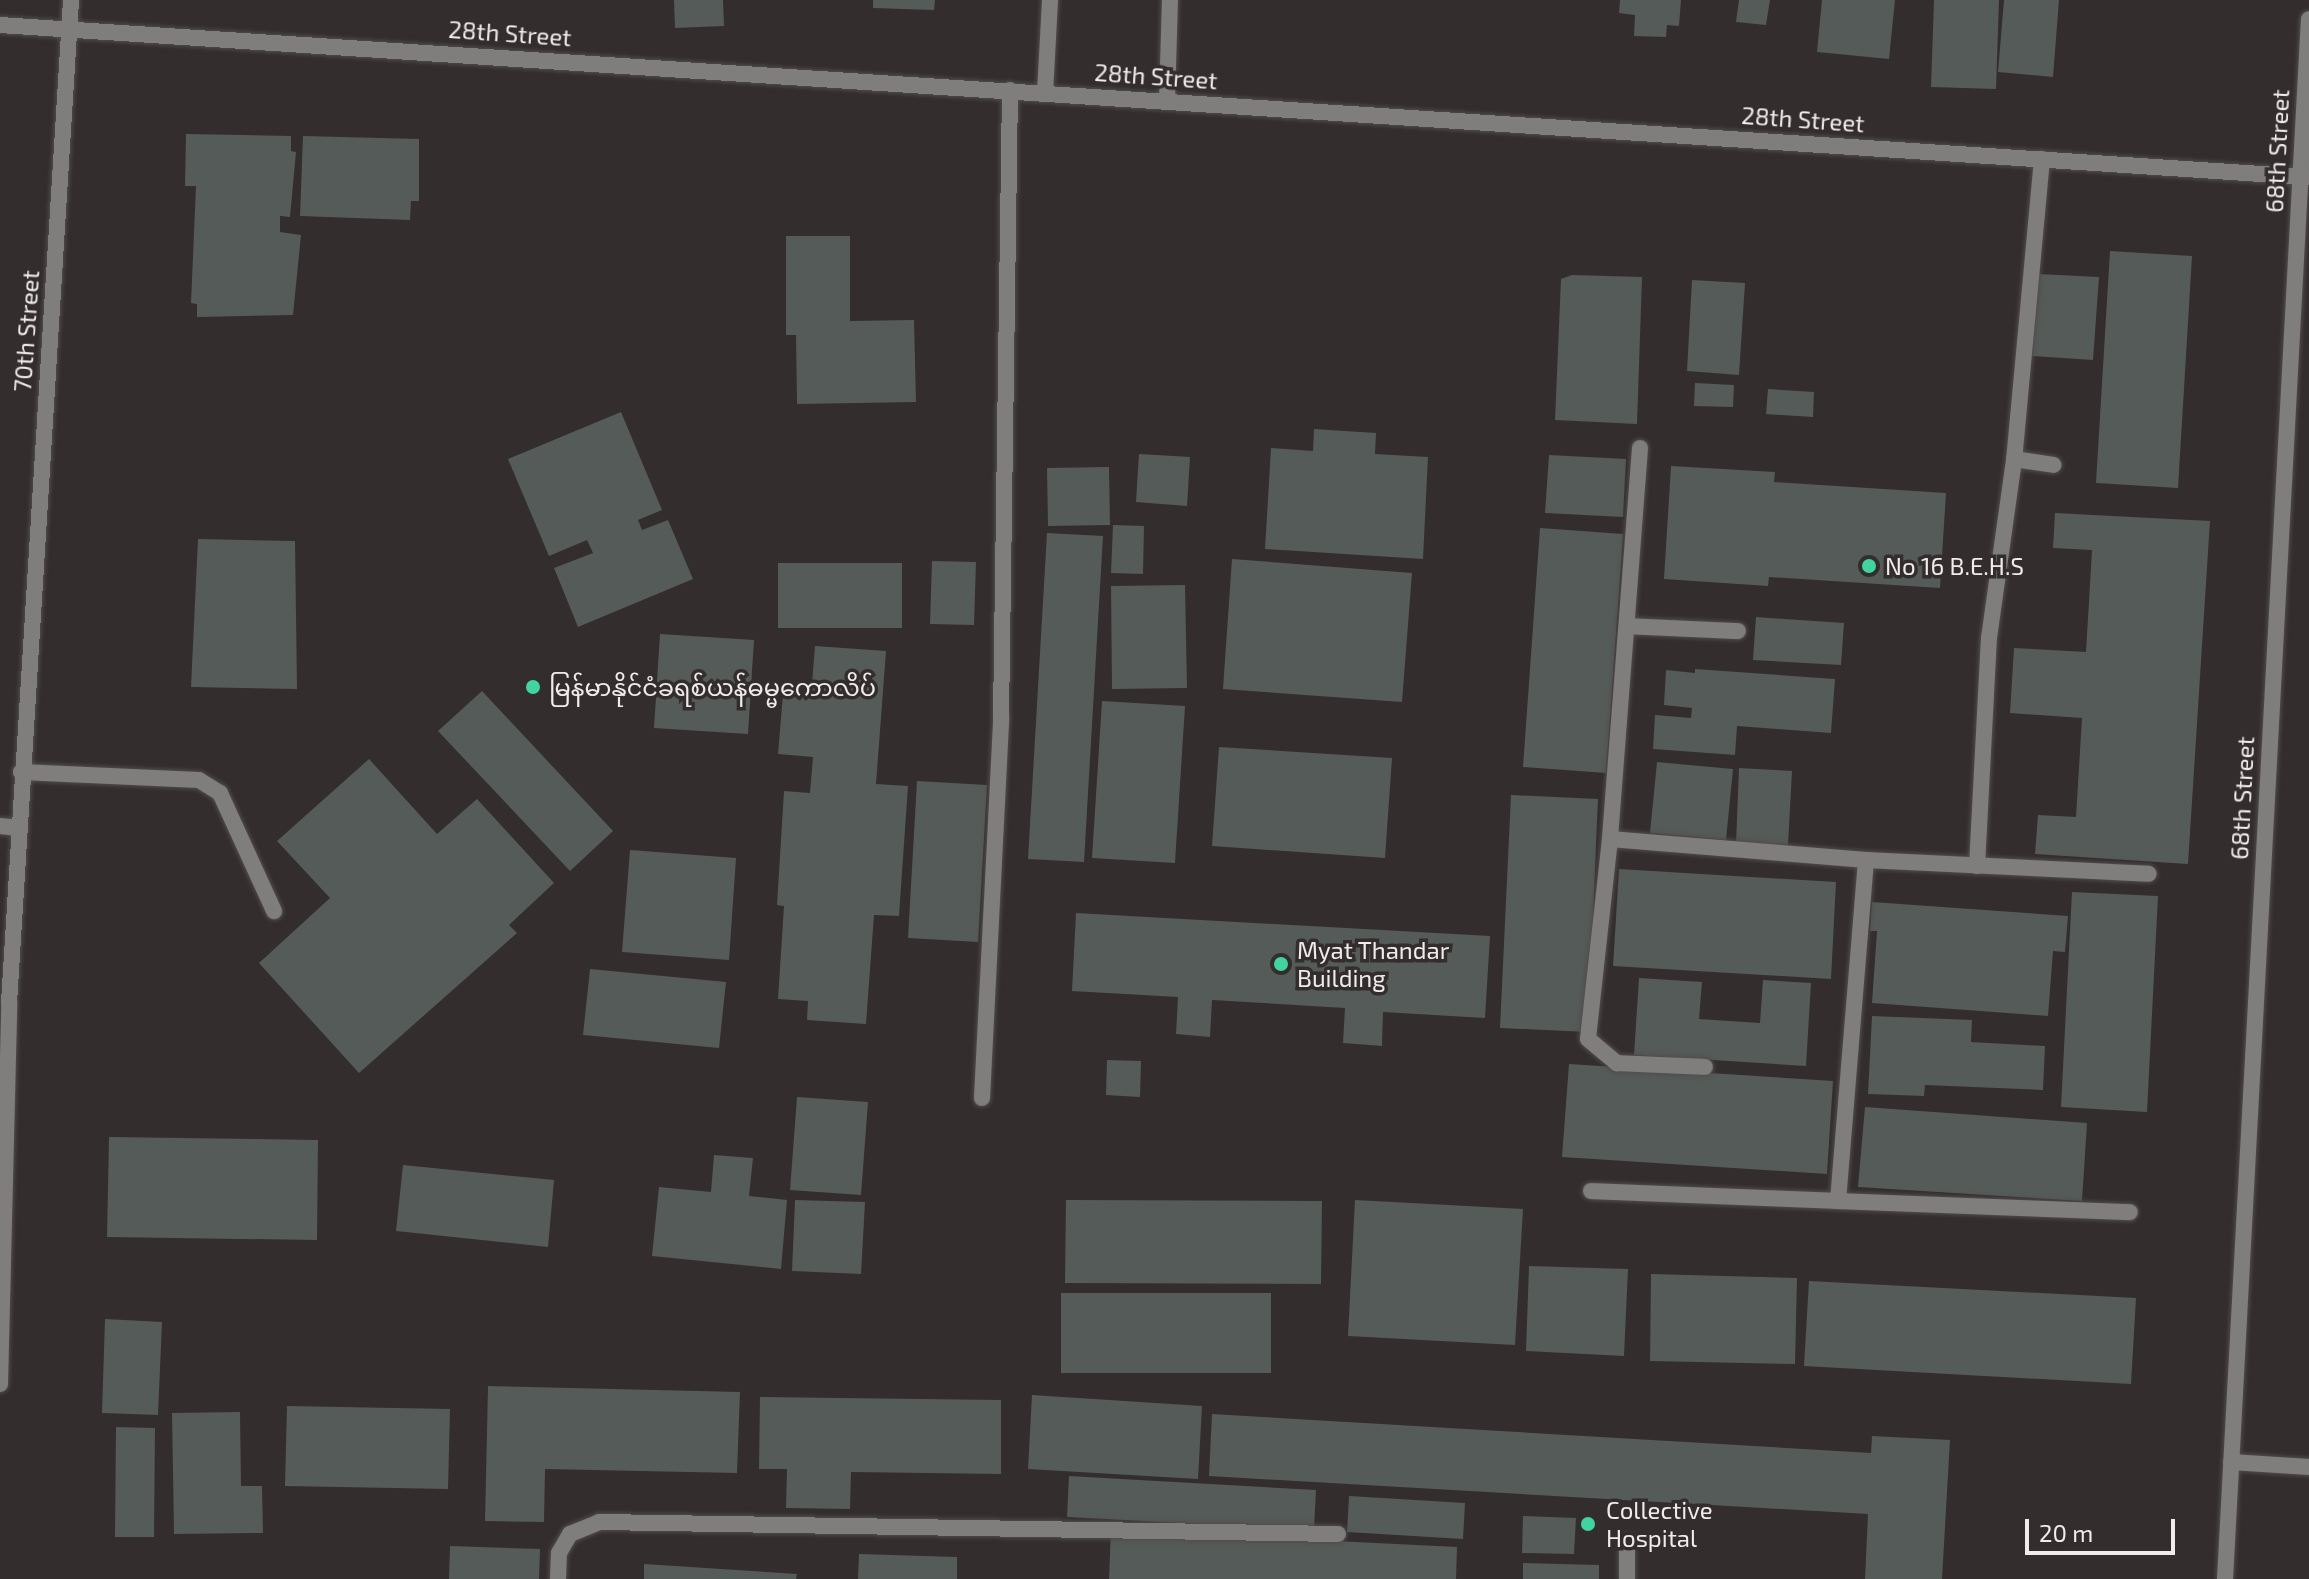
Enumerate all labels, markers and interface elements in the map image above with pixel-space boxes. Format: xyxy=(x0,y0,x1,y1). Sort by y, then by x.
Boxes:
street label: 28th Street xyxy=(448,14,572,52)
street label: 28th Street xyxy=(1094,57,1218,95)
street label: 68th Street xyxy=(2259,89,2295,213)
street label: 28th Street xyxy=(1741,100,1865,138)
street label: 70th Street xyxy=(7,269,45,393)
place label: No 16 B.E.H.S xyxy=(1885,552,2024,580)
marker: No 16 B.E.H.S xyxy=(1860,557,1878,575)
place label: မြန်မာနိုင်ငံခရစ်ယန်ဓမ္မကောလိပ် xyxy=(549,673,876,701)
marker: မြန်မာနိုင်ငံခရစ်ယန်ဓမ္မကောလိပ် xyxy=(524,678,542,696)
street label: 68th Street xyxy=(2224,736,2260,860)
place label: Myat Thandar Building xyxy=(1297,936,1450,992)
marker: Myat Thandar Building xyxy=(1272,955,1290,973)
place label: Collective Hospital xyxy=(1606,1496,1713,1552)
scale bar xyxy=(2029,1503,2179,1553)
marker: Collective Hospital xyxy=(1577,1513,1599,1535)
text: 20 m xyxy=(2039,1518,2093,1547)

